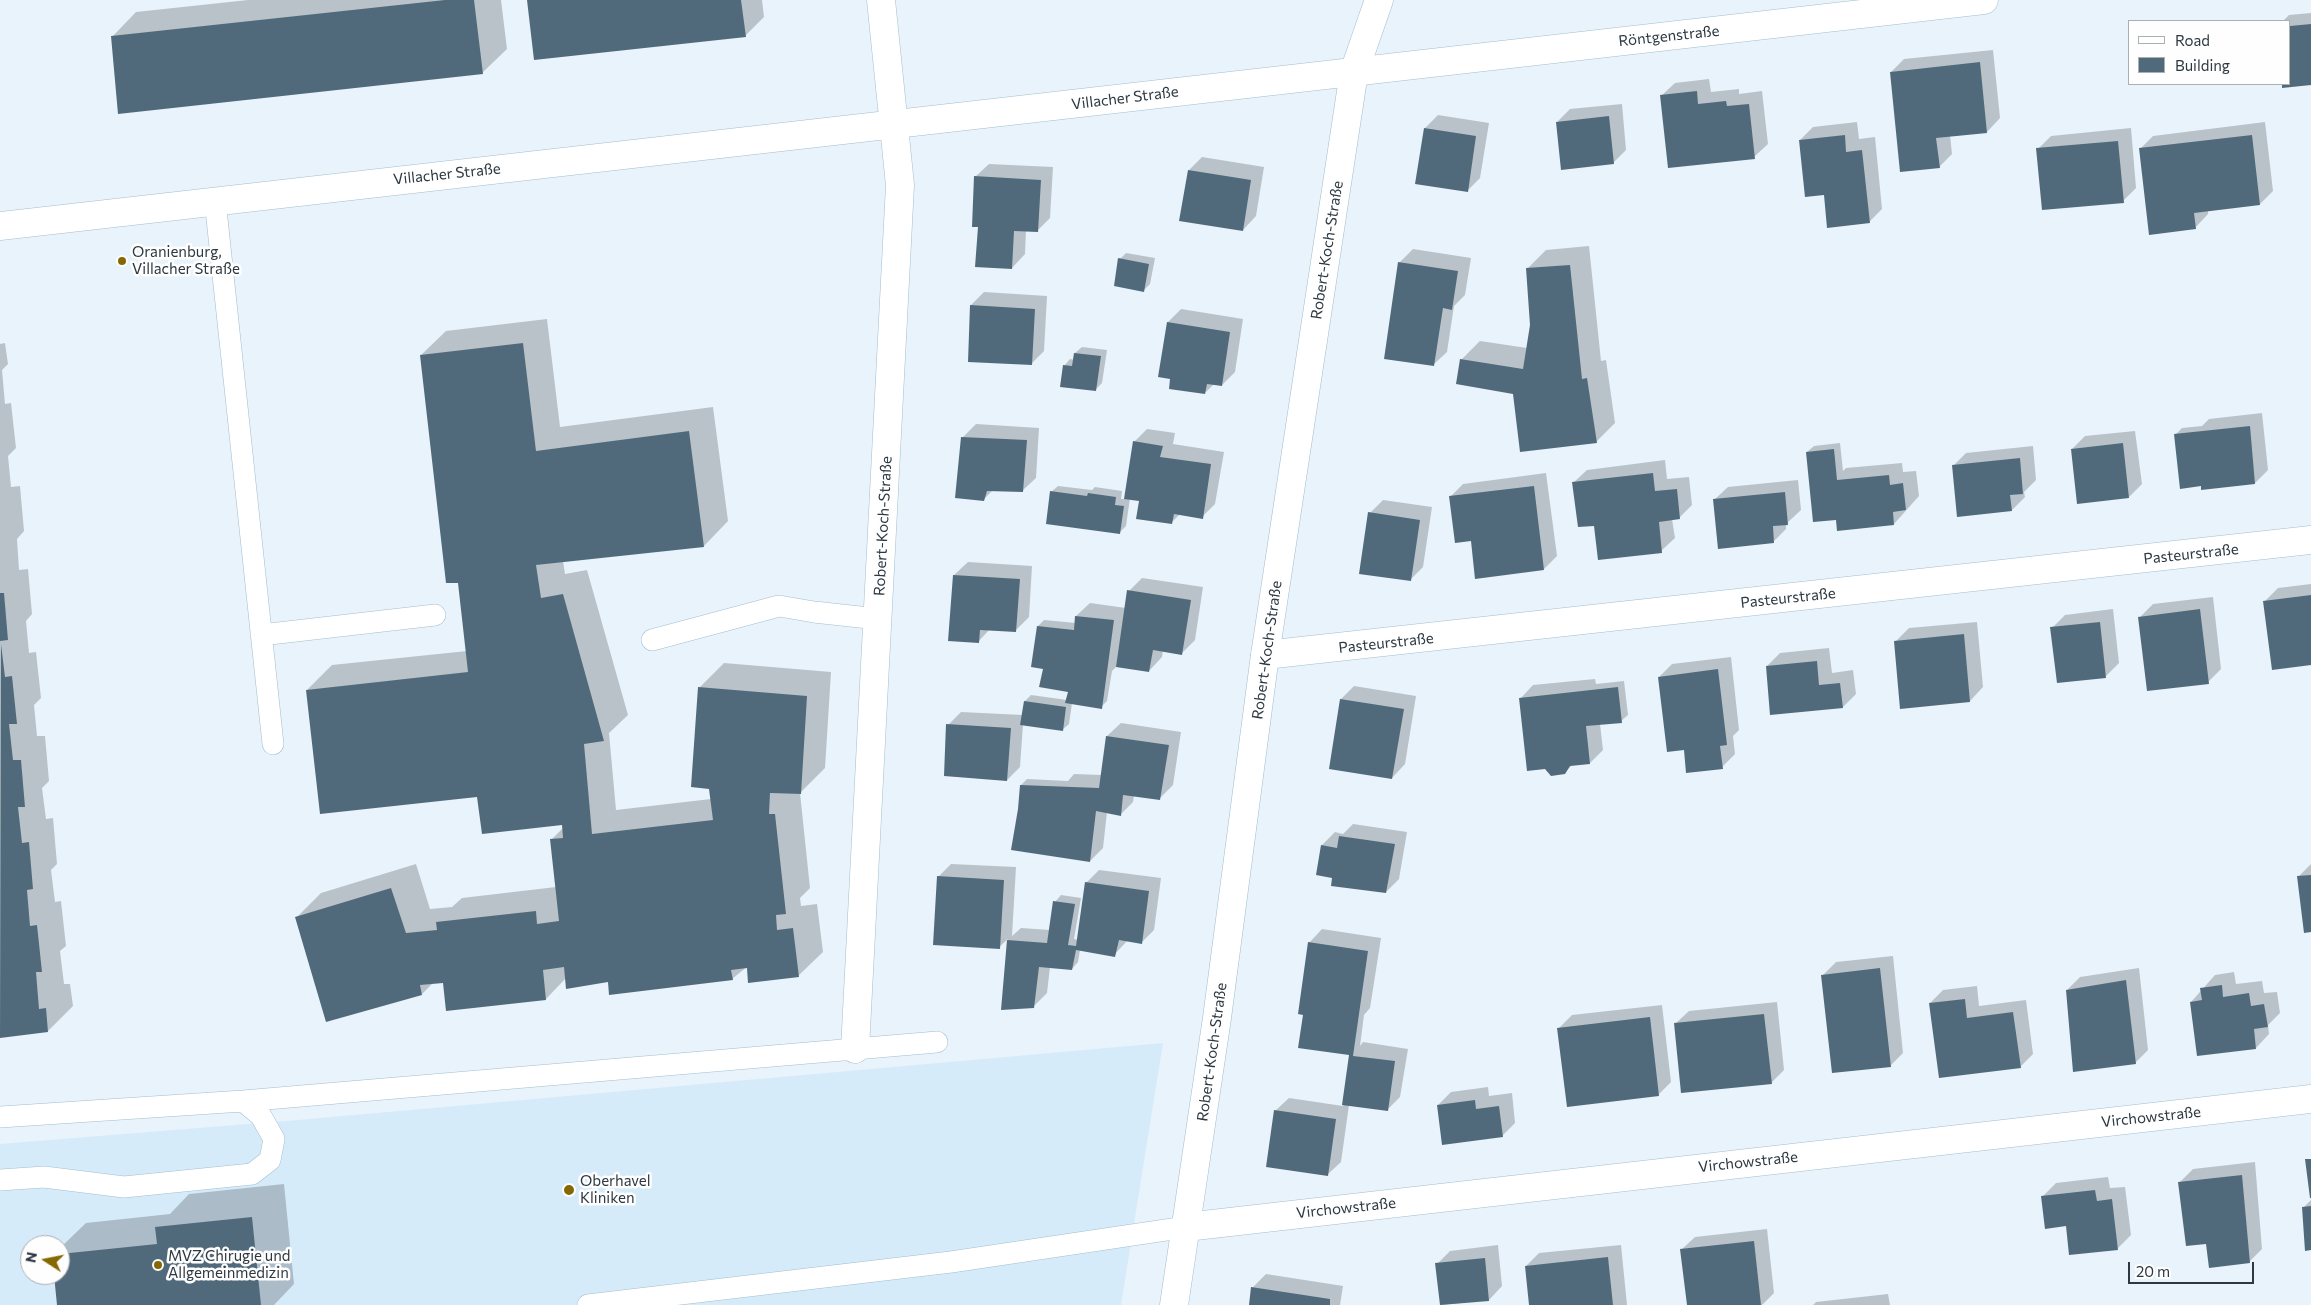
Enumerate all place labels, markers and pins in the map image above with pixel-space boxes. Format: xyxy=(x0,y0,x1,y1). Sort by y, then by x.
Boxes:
place label: Oranienburg, Villacher Straße xyxy=(132,243,240,278)
marker: Oranienburg, Villacher Straße xyxy=(116,255,128,267)
place label: Oberhavel Kliniken xyxy=(580,1172,650,1207)
marker: Oberhavel Kliniken xyxy=(562,1183,576,1197)
place label: MVZ Chirugie und Allgemeinmedizin xyxy=(168,1247,290,1282)
marker: MVZ Chirugie und Allgemeinmedizin xyxy=(152,1259,164,1271)

